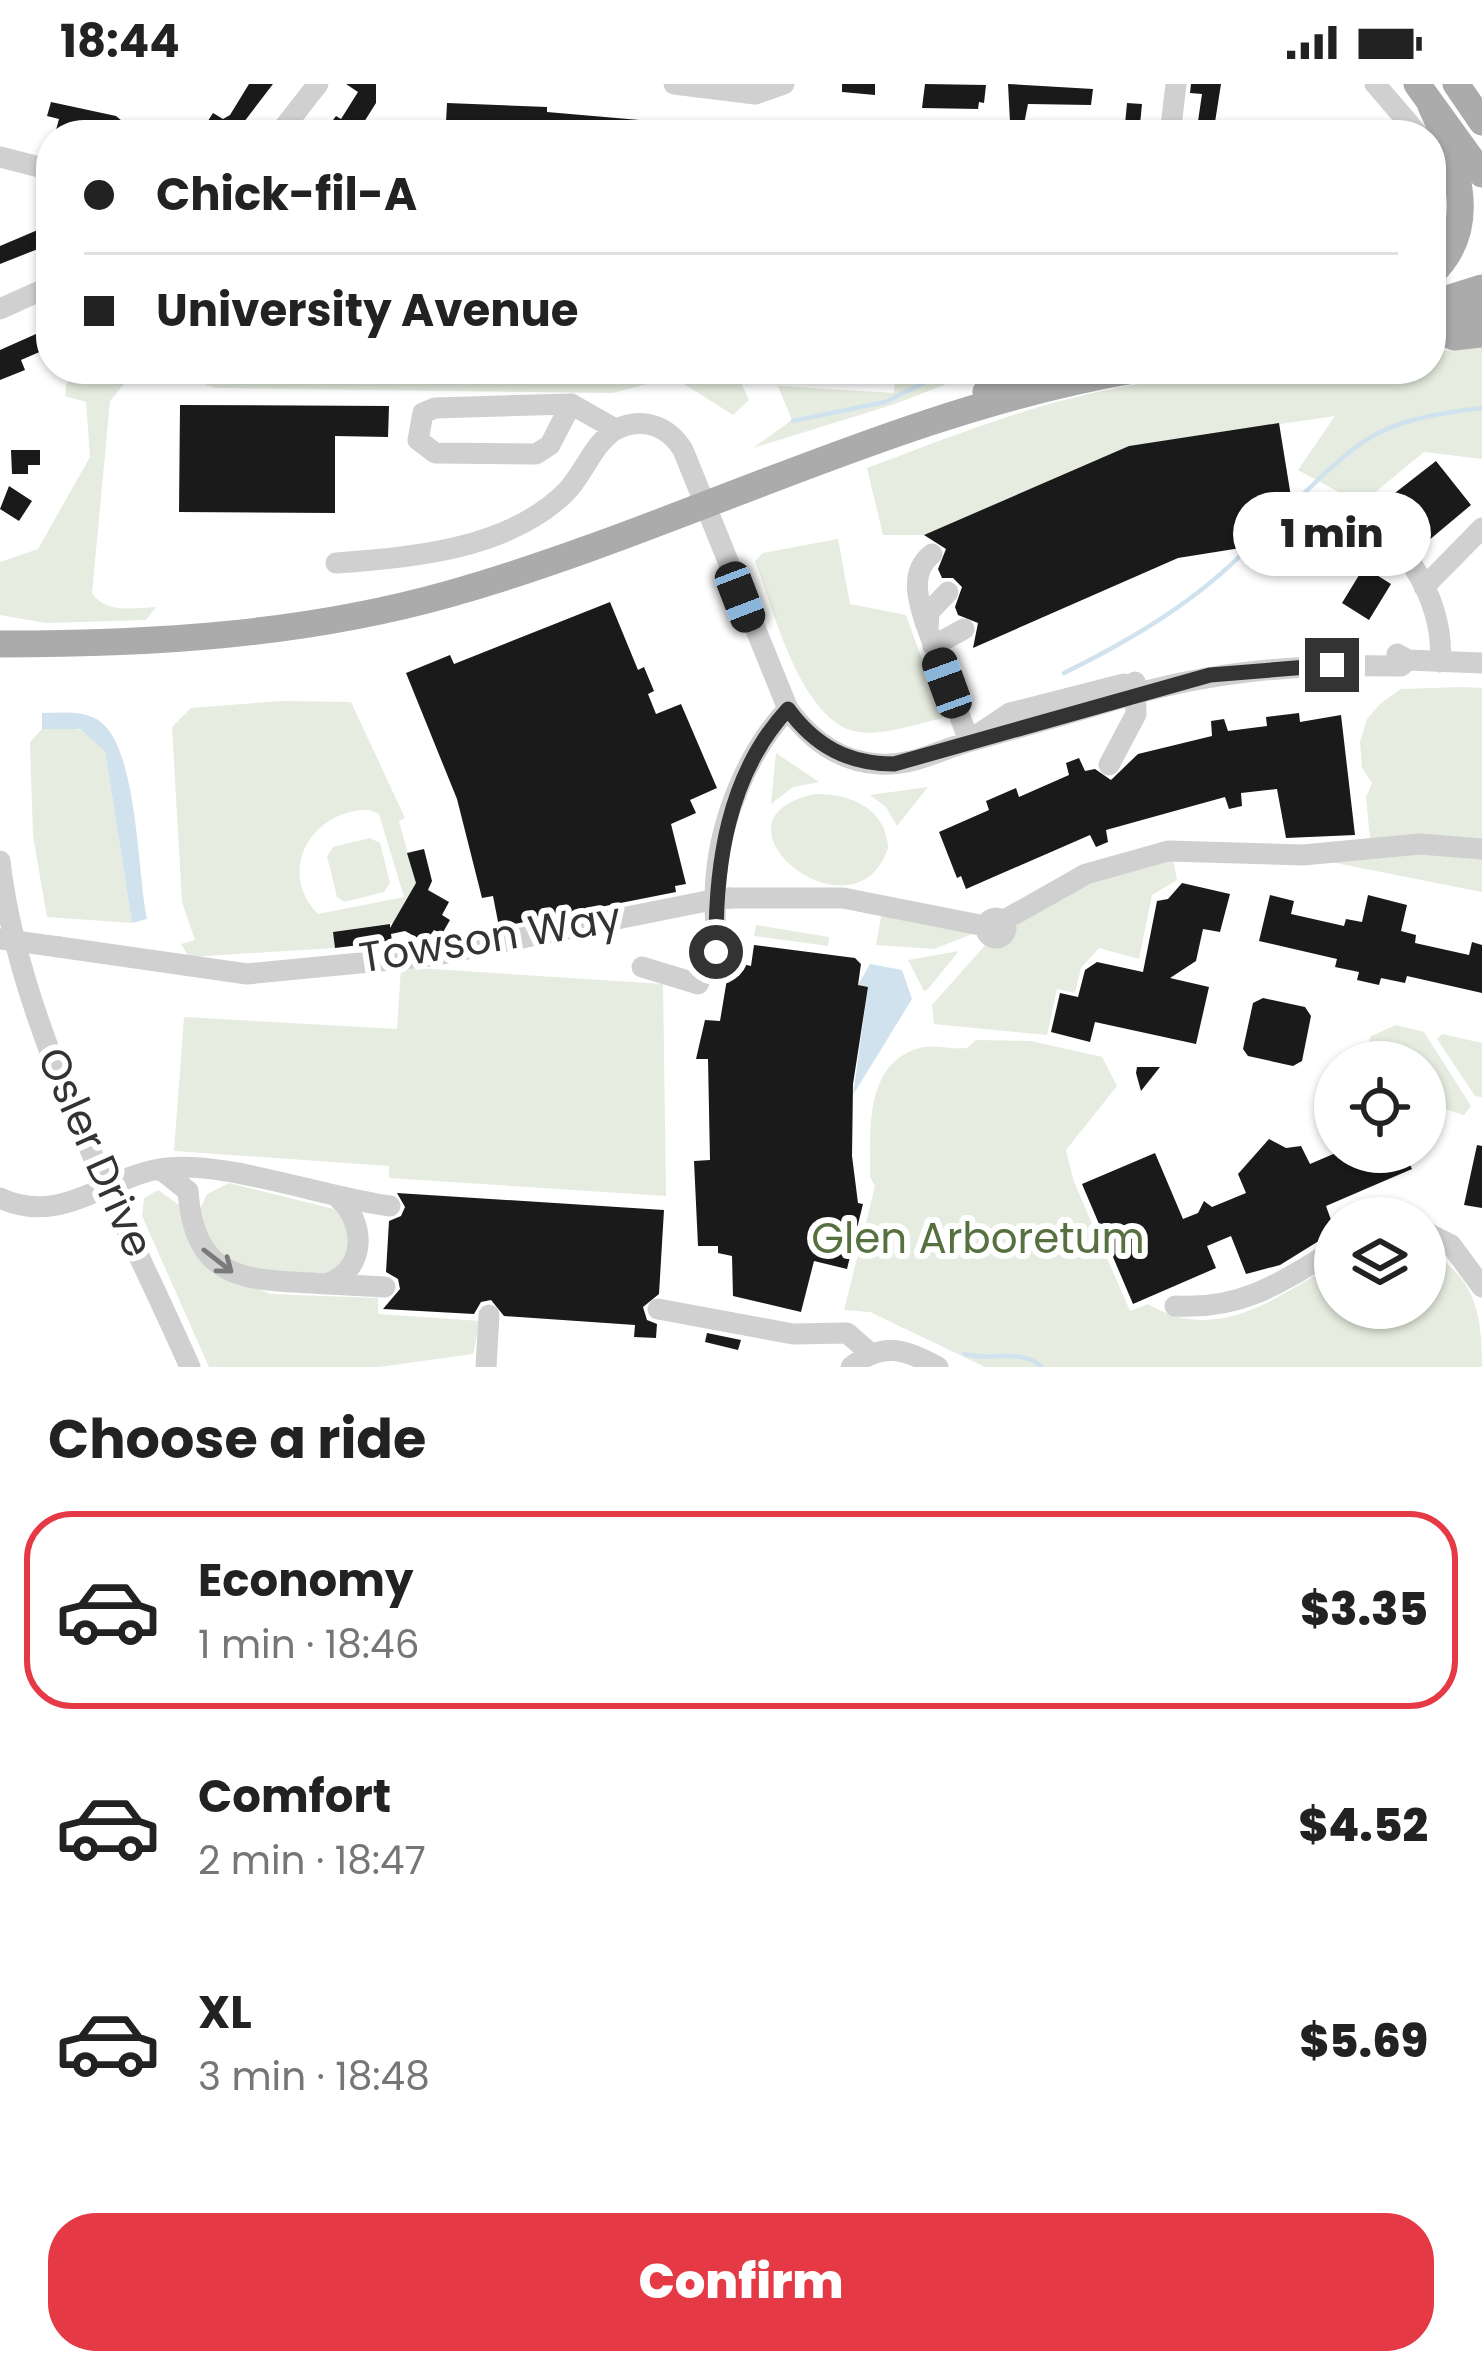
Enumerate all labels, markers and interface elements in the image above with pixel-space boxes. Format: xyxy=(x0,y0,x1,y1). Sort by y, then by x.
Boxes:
text: 18:44 xyxy=(60,10,180,73)
text: Chick-fil-A xyxy=(156,163,417,226)
text: University Avenue xyxy=(156,279,579,342)
callout: 1 min xyxy=(1233,491,1431,575)
text: 1 min xyxy=(1281,506,1383,561)
car xyxy=(710,557,770,637)
route end xyxy=(1305,638,1359,692)
car xyxy=(918,643,976,723)
street label: Towson Way xyxy=(355,888,625,987)
route start xyxy=(689,925,743,979)
street label: Osler Drive xyxy=(23,1038,168,1266)
map controls xyxy=(1314,1041,1446,1329)
button: locate xyxy=(1314,1041,1446,1173)
button: layers xyxy=(1314,1197,1446,1329)
park label: Glen Arboretum xyxy=(811,1209,1145,1268)
one-way arrow xyxy=(201,1248,233,1274)
text: Choose a ride xyxy=(48,1401,426,1477)
text: Economy xyxy=(198,1549,413,1612)
icon: car xyxy=(54,1556,162,1664)
text: $3.35 xyxy=(1300,1578,1428,1641)
text: 1 min · 18:46 xyxy=(198,1617,419,1672)
text: Comfort xyxy=(198,1765,391,1828)
icon: car xyxy=(54,1772,162,1880)
text: $4.52 xyxy=(1299,1794,1428,1857)
text: 2 min · 18:47 xyxy=(198,1833,426,1888)
text: XL xyxy=(198,1981,252,2044)
icon: car xyxy=(54,1988,162,2096)
text: $5.69 xyxy=(1299,2010,1428,2073)
text: 3 min · 18:48 xyxy=(198,2049,430,2104)
button: Confirm xyxy=(48,2213,1434,2351)

